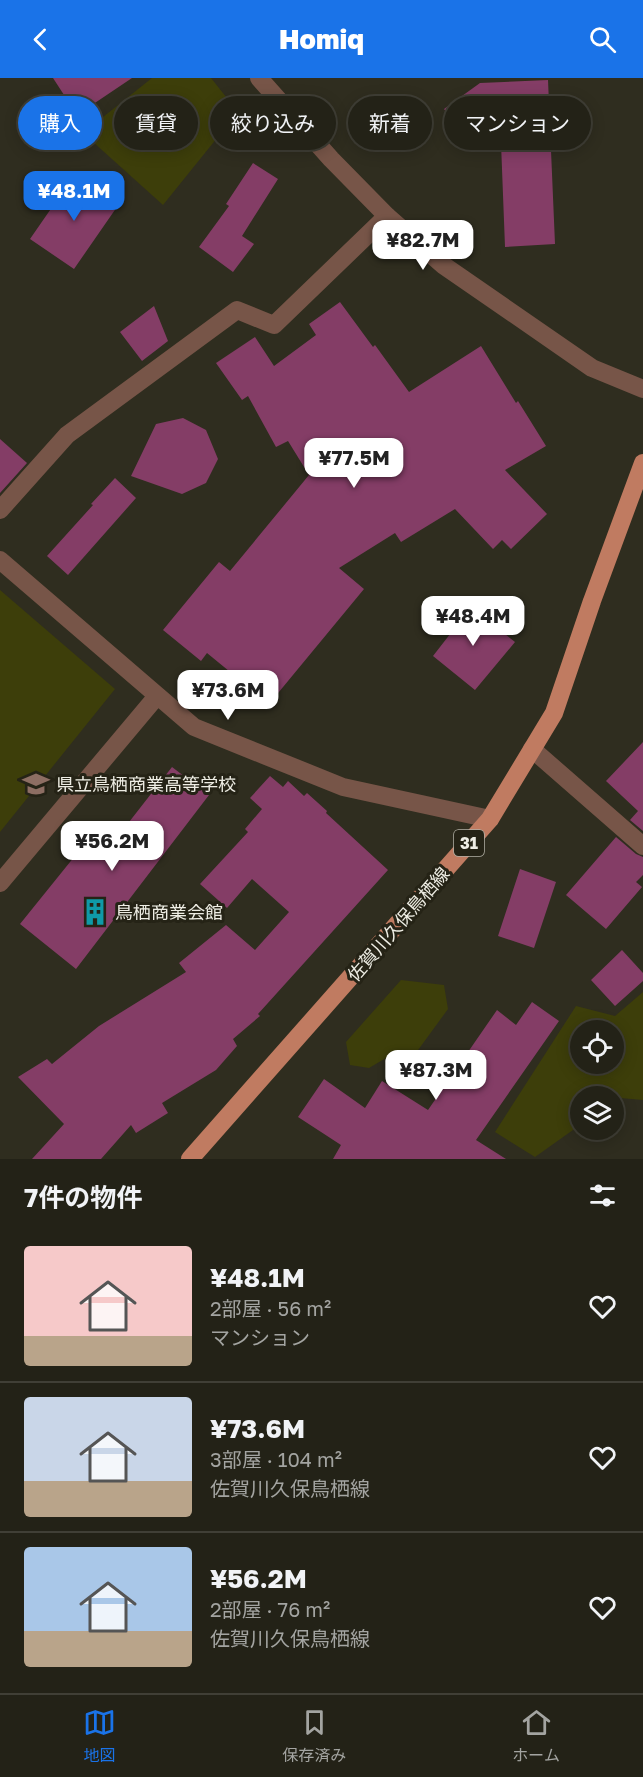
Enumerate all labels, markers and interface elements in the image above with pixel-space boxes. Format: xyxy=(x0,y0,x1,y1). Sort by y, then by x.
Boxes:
icon: back xyxy=(24,23,57,56)
text: Homiq xyxy=(279,23,364,55)
icon: search xyxy=(586,23,619,56)
chip: 購入 xyxy=(18,96,102,150)
chip: 賃貸 xyxy=(114,96,198,150)
chip: 絞り込み xyxy=(210,96,336,150)
chip: 新着 xyxy=(348,96,432,150)
chip: マンション xyxy=(444,96,591,150)
pin: ¥48.1M xyxy=(25,171,123,222)
text: ¥48.1M xyxy=(38,178,111,202)
pin: ¥82.7M xyxy=(374,220,472,271)
text: ¥82.7M xyxy=(386,227,460,251)
pin: ¥77.5M xyxy=(305,438,403,489)
text: ¥77.5M xyxy=(318,445,390,469)
pin: ¥48.4M xyxy=(424,596,522,647)
text: ¥48.4M xyxy=(435,603,511,627)
pin: ¥73.6M xyxy=(179,670,277,721)
text: ¥73.6M xyxy=(191,677,265,701)
school or university icon: 県立鳥栖商業高等学校 xyxy=(21,769,51,799)
place label: 県立鳥栖商業高等学校 xyxy=(56,773,236,795)
pin: ¥56.2M xyxy=(63,821,161,872)
text: ¥56.2M xyxy=(75,828,149,852)
road number: 31 xyxy=(454,830,484,856)
street label: 佐賀川久保鳥栖線 xyxy=(342,862,454,986)
building icon: 鳥栖商業会館 xyxy=(80,897,110,927)
place label: 鳥栖商業会館 xyxy=(115,901,223,923)
map controls xyxy=(570,1020,624,1140)
button: locate xyxy=(570,1020,624,1074)
pin: ¥87.3M xyxy=(387,1050,485,1101)
text: ¥87.3M xyxy=(399,1057,473,1081)
button: layers xyxy=(570,1086,624,1140)
icon: filters xyxy=(586,1179,619,1212)
text: 7件の物件 xyxy=(24,1182,142,1213)
text: ¥48.1M xyxy=(210,1262,305,1293)
icon: home xyxy=(72,1270,144,1342)
icon: heart xyxy=(586,1290,619,1323)
text: 2部屋 · 56 m² xyxy=(210,1296,331,1320)
text: マンション xyxy=(210,1325,310,1349)
text: ¥73.6M xyxy=(210,1413,305,1444)
icon: home xyxy=(72,1421,144,1493)
icon: heart xyxy=(586,1441,619,1474)
text: 3部屋 · 104 m² xyxy=(210,1447,342,1471)
text: 佐賀川久保鳥栖線 xyxy=(210,1476,370,1500)
text: ¥56.2M xyxy=(210,1563,307,1594)
icon: home xyxy=(72,1571,144,1643)
icon: heart xyxy=(586,1591,619,1624)
text: 2部屋 · 76 m² xyxy=(210,1597,330,1621)
text: 佐賀川久保鳥栖線 xyxy=(210,1626,370,1650)
tab: 地図 xyxy=(83,1706,116,1766)
tab: 保存済み xyxy=(282,1706,346,1766)
tab: ホーム xyxy=(512,1706,560,1766)

